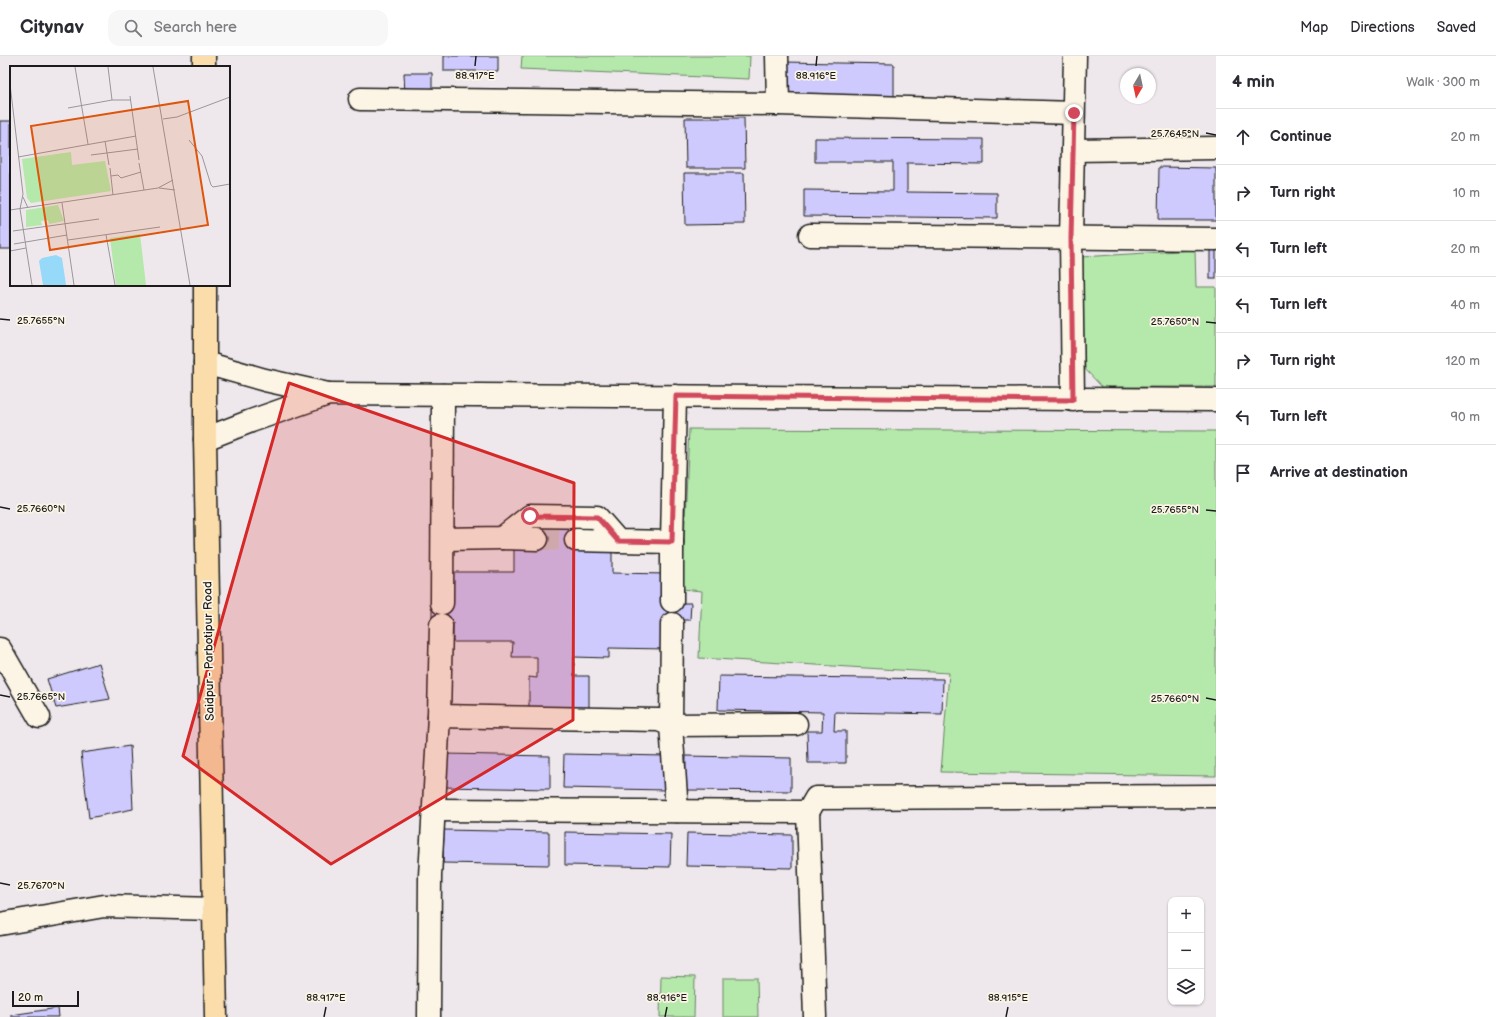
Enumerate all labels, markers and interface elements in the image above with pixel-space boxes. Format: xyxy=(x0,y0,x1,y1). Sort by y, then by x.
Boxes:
search box xyxy=(108,10,388,46)
text: Citynav xyxy=(20,16,84,39)
icon: search xyxy=(122,17,144,39)
text: Search here xyxy=(154,18,237,37)
text: Map xyxy=(1300,19,1328,36)
text: Directions xyxy=(1350,19,1415,36)
text: Saved xyxy=(1437,19,1476,36)
inset map xyxy=(10,66,230,286)
north arrow xyxy=(1120,68,1156,104)
text: 88.917°E xyxy=(455,70,495,82)
text: 88.916°E xyxy=(796,70,837,82)
text: 4 min xyxy=(1232,72,1275,92)
text: Walk · 300 m xyxy=(1406,74,1480,90)
route end xyxy=(1065,104,1083,122)
icon: ahead xyxy=(1232,126,1254,148)
text: Continue xyxy=(1270,127,1332,146)
text: 25.7645°N xyxy=(1151,128,1199,140)
text: 20 m xyxy=(1450,129,1480,145)
icon: right xyxy=(1232,182,1254,204)
text: Turn right xyxy=(1270,183,1335,202)
text: 10 m xyxy=(1453,185,1480,201)
icon: left xyxy=(1232,238,1254,260)
text: Turn left xyxy=(1270,239,1327,258)
text: 20 m xyxy=(1450,241,1480,257)
icon: left xyxy=(1232,294,1254,316)
text: Turn left xyxy=(1270,295,1327,314)
text: 40 m xyxy=(1450,297,1480,313)
text: 25.7655°N xyxy=(17,315,65,327)
text: 25.7650°N xyxy=(1151,316,1199,328)
icon: right xyxy=(1232,350,1254,372)
text: Turn right xyxy=(1270,351,1335,370)
text: 120 m xyxy=(1445,353,1480,369)
icon: left xyxy=(1232,406,1254,428)
text: Turn left xyxy=(1270,407,1327,426)
text: 90 m xyxy=(1451,409,1480,425)
icon: arrive xyxy=(1232,462,1254,484)
text: Arrive at destination xyxy=(1270,463,1408,482)
text: 25.7660°N xyxy=(17,503,65,515)
text: 25.7655°N xyxy=(1151,504,1199,516)
route start xyxy=(521,507,539,525)
street label: Saidpur - Parbotipur Road xyxy=(200,581,218,721)
text: 25.7665°N xyxy=(17,691,65,703)
text: 25.7660°N xyxy=(1151,693,1199,705)
text: 25.7670°N xyxy=(17,880,65,892)
map controls xyxy=(1168,897,1204,1005)
button: + xyxy=(1168,897,1204,933)
button: − xyxy=(1168,933,1204,969)
button: layers xyxy=(1168,969,1204,1005)
scale bar xyxy=(12,989,79,1008)
text: 20 m xyxy=(18,991,43,1004)
text: 88.917°E xyxy=(306,992,346,1004)
text: 88.916°E xyxy=(647,992,688,1004)
text: 88.915°E xyxy=(988,992,1028,1004)

